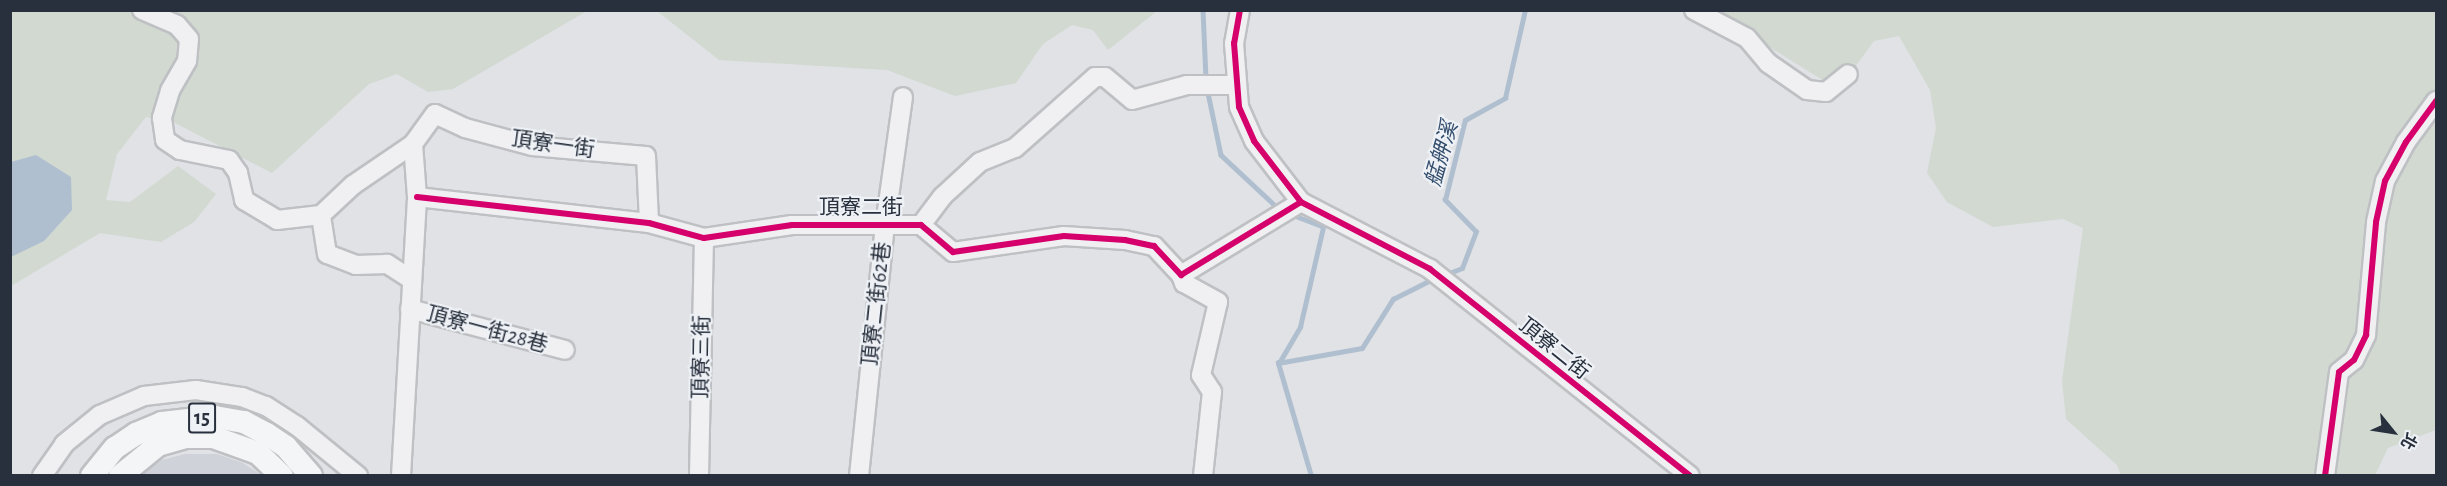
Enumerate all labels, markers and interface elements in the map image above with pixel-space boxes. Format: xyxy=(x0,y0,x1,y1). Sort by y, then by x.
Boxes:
water label: 艋舺溪 xyxy=(1420,119,1464,189)
street label: 頂寮一街 xyxy=(510,127,596,163)
street label: 頂寮二街 xyxy=(819,195,903,221)
street label: 頂寮二街62巷 xyxy=(858,241,896,367)
street label: 頂寮一街28巷 xyxy=(424,302,550,358)
street label: 頂寮二街 xyxy=(1513,313,1595,385)
street label: 頂寮三街 xyxy=(689,315,715,399)
road number: 15 xyxy=(187,401,217,435)
north arrow xyxy=(2363,402,2423,462)
text: 北 xyxy=(2398,430,2420,452)

